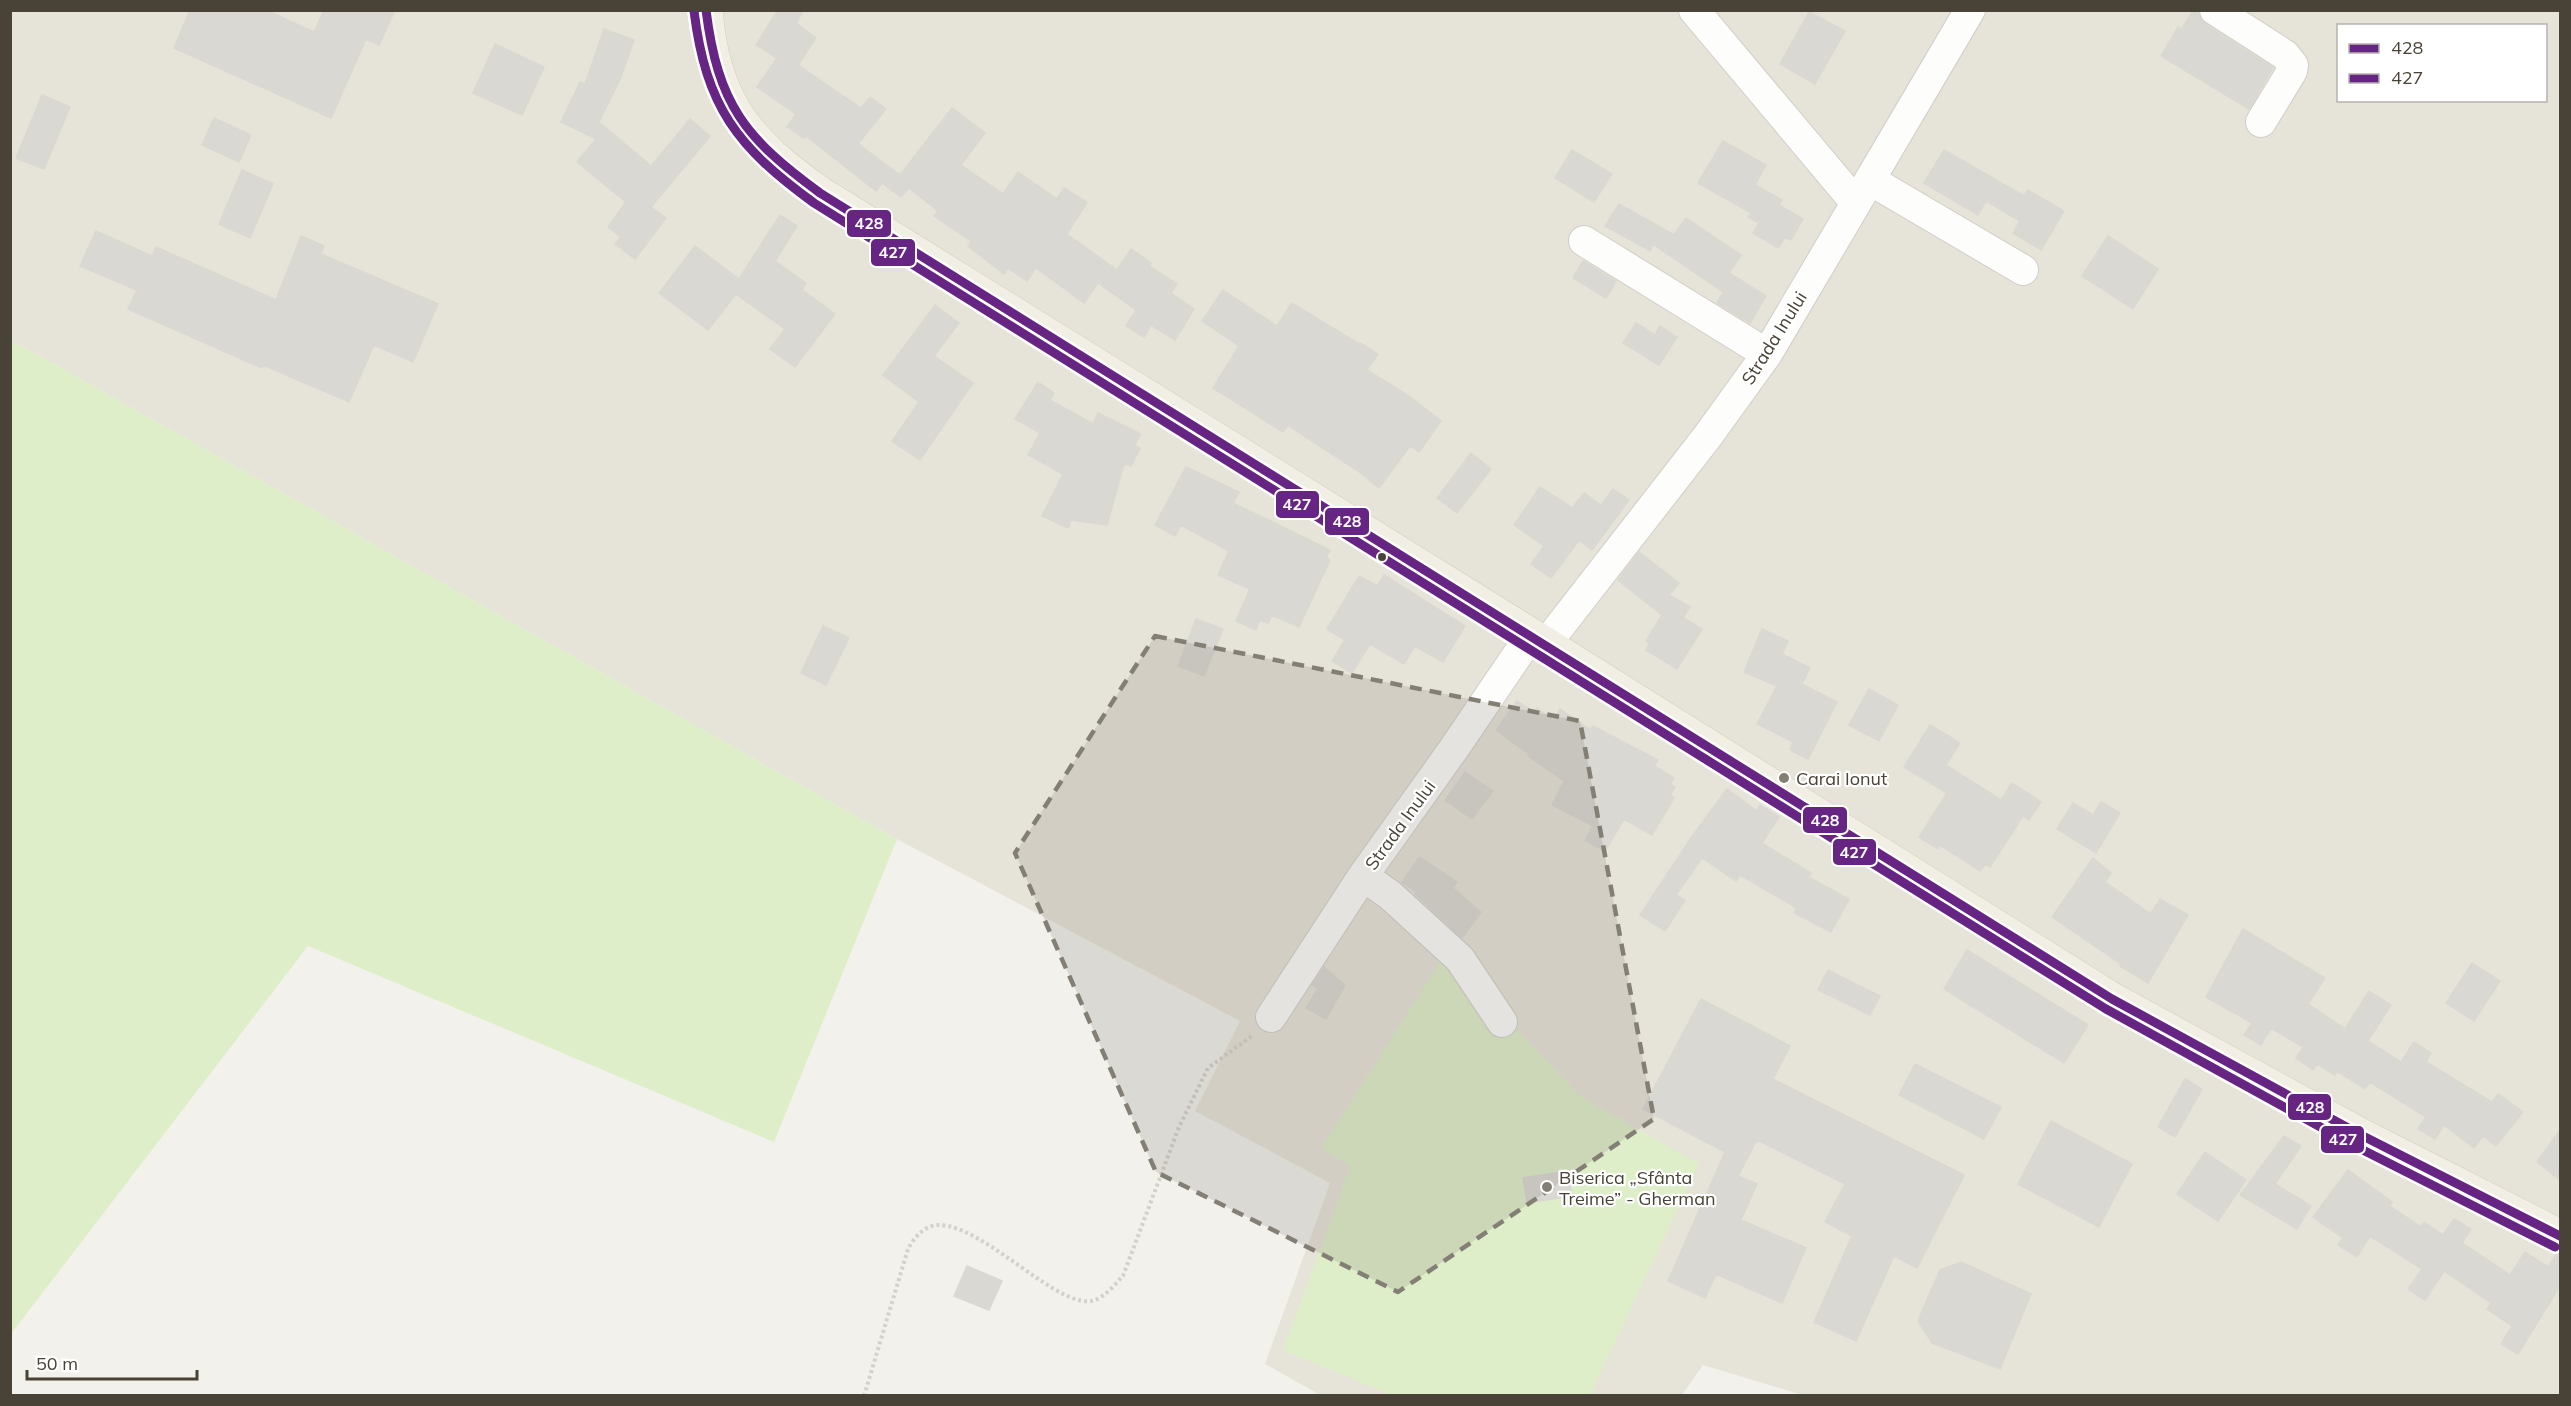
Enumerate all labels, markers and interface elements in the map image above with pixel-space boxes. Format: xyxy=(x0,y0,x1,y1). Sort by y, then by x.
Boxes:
legend xyxy=(2337,24,2547,102)
text: 428 xyxy=(2391,36,2423,59)
text: 427 xyxy=(2391,66,2423,89)
line badge: 428 xyxy=(846,209,892,238)
text: 428 xyxy=(855,213,884,233)
line badge: 427 xyxy=(870,238,916,267)
text: 427 xyxy=(879,242,907,262)
street label: Strada Inului xyxy=(1736,287,1812,389)
line badge: 427 xyxy=(1275,490,1320,519)
text: 427 xyxy=(1283,494,1311,514)
line badge: 428 xyxy=(1324,507,1370,536)
text: 428 xyxy=(1333,511,1362,531)
unlabelled marker xyxy=(1376,551,1388,563)
place label: Carai Ionut xyxy=(1796,767,1887,790)
marker: Carai Ionut xyxy=(1777,771,1791,785)
street label: Strada Inului xyxy=(1360,776,1440,874)
line badge: 428 xyxy=(1802,806,1848,834)
text: 428 xyxy=(1811,810,1840,830)
line badge: 427 xyxy=(1832,838,1877,866)
text: 427 xyxy=(1840,842,1868,862)
line badge: 428 xyxy=(2287,1093,2332,1121)
text: 428 xyxy=(2296,1097,2325,1117)
line badge: 427 xyxy=(2320,1125,2365,1154)
text: 427 xyxy=(2329,1129,2357,1149)
place label: Biserica „Sfânta Treime” - Gherman xyxy=(1559,1166,1715,1210)
marker: Biserica „Sfânta Treime” - Gherman xyxy=(1540,1180,1554,1194)
scale bar xyxy=(27,1343,196,1381)
text: 50 m xyxy=(36,1352,78,1375)

